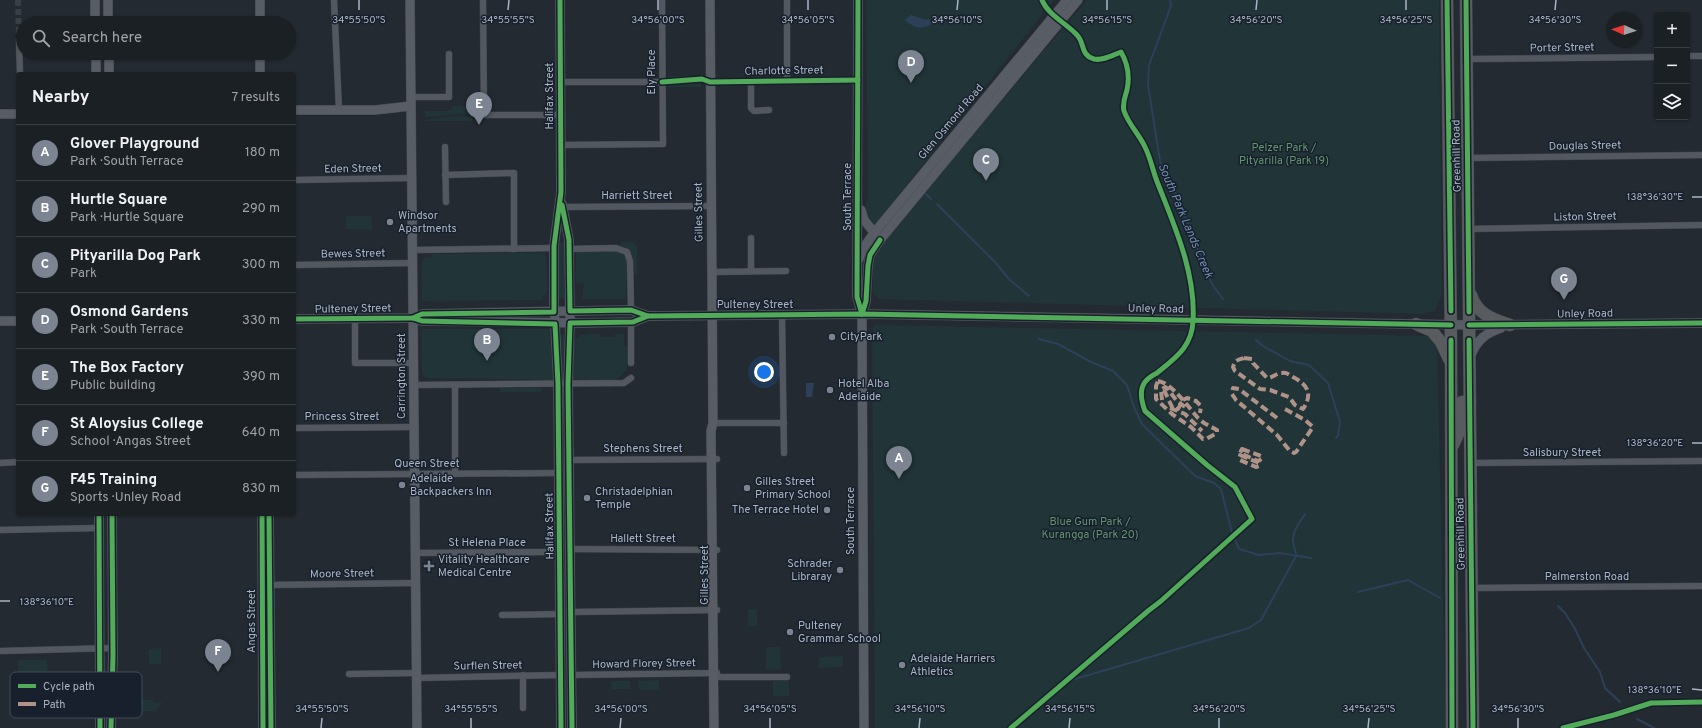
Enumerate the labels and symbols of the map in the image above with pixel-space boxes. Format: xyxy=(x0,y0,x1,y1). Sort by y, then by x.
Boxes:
north arrow xyxy=(1606,12,1642,48)
text: 34°55'50"S xyxy=(332,14,386,27)
text: 34°55'55"S xyxy=(481,14,535,27)
text: 34°56'00"S xyxy=(631,14,685,27)
text: 34°56'05"S xyxy=(781,14,835,27)
text: 34°56'10"S xyxy=(932,14,982,27)
text: 34°56'15"S xyxy=(1082,14,1132,27)
text: 34°56'20"S xyxy=(1229,14,1283,27)
text: 34°56'25"S xyxy=(1380,14,1433,27)
text: 34°56'30"S xyxy=(1528,14,1582,27)
street label: Porter Street xyxy=(1530,40,1594,56)
street label: Ely Place xyxy=(645,49,659,95)
pin: D xyxy=(898,50,924,83)
street label: Halifax Street xyxy=(543,63,557,129)
street label: Charlotte Street xyxy=(744,63,824,79)
street label: Glen Osmond Road xyxy=(915,81,987,163)
pin: E xyxy=(466,92,492,125)
street label: Greenhill Road xyxy=(1449,120,1465,192)
street label: Douglas Street xyxy=(1549,138,1621,154)
park label: Pelzer Park / Pityarilla (Park 19) xyxy=(1239,141,1329,168)
pin: C xyxy=(973,148,999,181)
street label: Eden Street xyxy=(324,161,382,177)
water label: South Park Lands Creek xyxy=(1154,161,1217,282)
street label: South Terrace xyxy=(841,163,855,231)
street label: Gilles Street xyxy=(691,182,707,242)
street label: Harriett Street xyxy=(601,189,673,203)
text: 138°36'30"E xyxy=(1627,191,1683,204)
place label: Windsor Apartments xyxy=(398,209,457,236)
street label: Liston Street xyxy=(1553,209,1617,225)
marker: Windsor Apartments xyxy=(385,217,395,227)
street label: Bewes Street xyxy=(321,246,385,262)
pin: G xyxy=(1551,267,1577,300)
street label: Pulteney Street xyxy=(717,298,793,312)
street label: Pulteney Street xyxy=(315,301,391,317)
street label: Unley Road xyxy=(1128,302,1184,316)
street label: Unley Road xyxy=(1557,307,1613,321)
pin: B xyxy=(474,328,500,361)
place label: CityPark xyxy=(840,330,883,344)
marker: CityPark xyxy=(827,332,837,342)
street label: Carrington Street xyxy=(395,333,409,419)
your location xyxy=(754,362,774,382)
place label: Hotel Alba Adelaide xyxy=(838,377,889,404)
marker: Hotel Alba Adelaide xyxy=(825,385,835,395)
street label: Princess Street xyxy=(305,410,379,424)
text: 138°36'20"E xyxy=(1627,437,1683,450)
street label: Stephens Street xyxy=(603,442,683,456)
pin: A xyxy=(886,446,912,479)
street label: Salisbury Street xyxy=(1523,446,1601,460)
street label: Queen Street xyxy=(394,457,460,471)
place label: Adelaide Backpackers Inn xyxy=(410,472,492,499)
place label: Gilles Street Primary School xyxy=(755,475,831,502)
marker: Adelaide Backpackers Inn xyxy=(397,480,407,490)
marker: Gilles Street Primary School xyxy=(742,483,752,493)
place label: Christadelphian Temple xyxy=(595,485,673,512)
street label: South Terrace xyxy=(844,487,858,555)
street label: Halifax Street xyxy=(542,492,558,560)
marker: Christadelphian Temple xyxy=(582,493,592,503)
street label: Greenhill Road xyxy=(1453,498,1469,570)
place label: The Terrace Hotel xyxy=(732,503,819,517)
marker: The Terrace Hotel xyxy=(822,505,832,515)
park label: Blue Gum Park / Kurangga (Park 20) xyxy=(1041,515,1139,542)
street label: Hallett Street xyxy=(610,532,676,546)
street label: St Helena Place xyxy=(448,536,526,550)
street label: Gilles Street xyxy=(698,545,712,605)
place label: Vitality Healthcare Medical Centre xyxy=(438,553,530,580)
place label: Schrader Libraray xyxy=(787,557,833,584)
marker: Vitality Healthcare Medical Centre xyxy=(423,560,435,572)
marker: Schrader Libraray xyxy=(835,565,845,575)
street label: Moore Street xyxy=(310,566,374,582)
street label: Palmerston Road xyxy=(1545,570,1629,584)
street label: Angas Street xyxy=(245,589,259,653)
text: 138°36'10"E xyxy=(20,596,74,609)
place label: Pulteney Grammar School xyxy=(798,619,881,646)
marker: Pulteney Grammar School xyxy=(785,627,795,637)
pin: F xyxy=(205,639,231,672)
place label: Adelaide Harriers Athletics xyxy=(910,652,996,679)
street label: Howard Florey Street xyxy=(592,656,696,672)
street label: Surflen Street xyxy=(453,658,523,674)
marker: Adelaide Harriers Athletics xyxy=(897,660,907,670)
legend xyxy=(10,672,142,718)
text: Cycle path xyxy=(43,680,95,694)
text: 138°36'10"E xyxy=(1628,684,1682,697)
text: Path xyxy=(43,698,65,712)
text: 34°55'50"S xyxy=(295,703,349,716)
text: 34°55'55"S xyxy=(444,703,498,716)
text: 34°56'00"S xyxy=(594,703,648,716)
text: 34°56'05"S xyxy=(743,703,797,716)
text: 34°56'10"S xyxy=(895,703,945,716)
text: 34°56'15"S xyxy=(1045,703,1095,716)
text: 34°56'20"S xyxy=(1192,703,1246,716)
text: 34°56'25"S xyxy=(1343,703,1396,716)
text: 34°56'30"S xyxy=(1491,703,1545,716)

